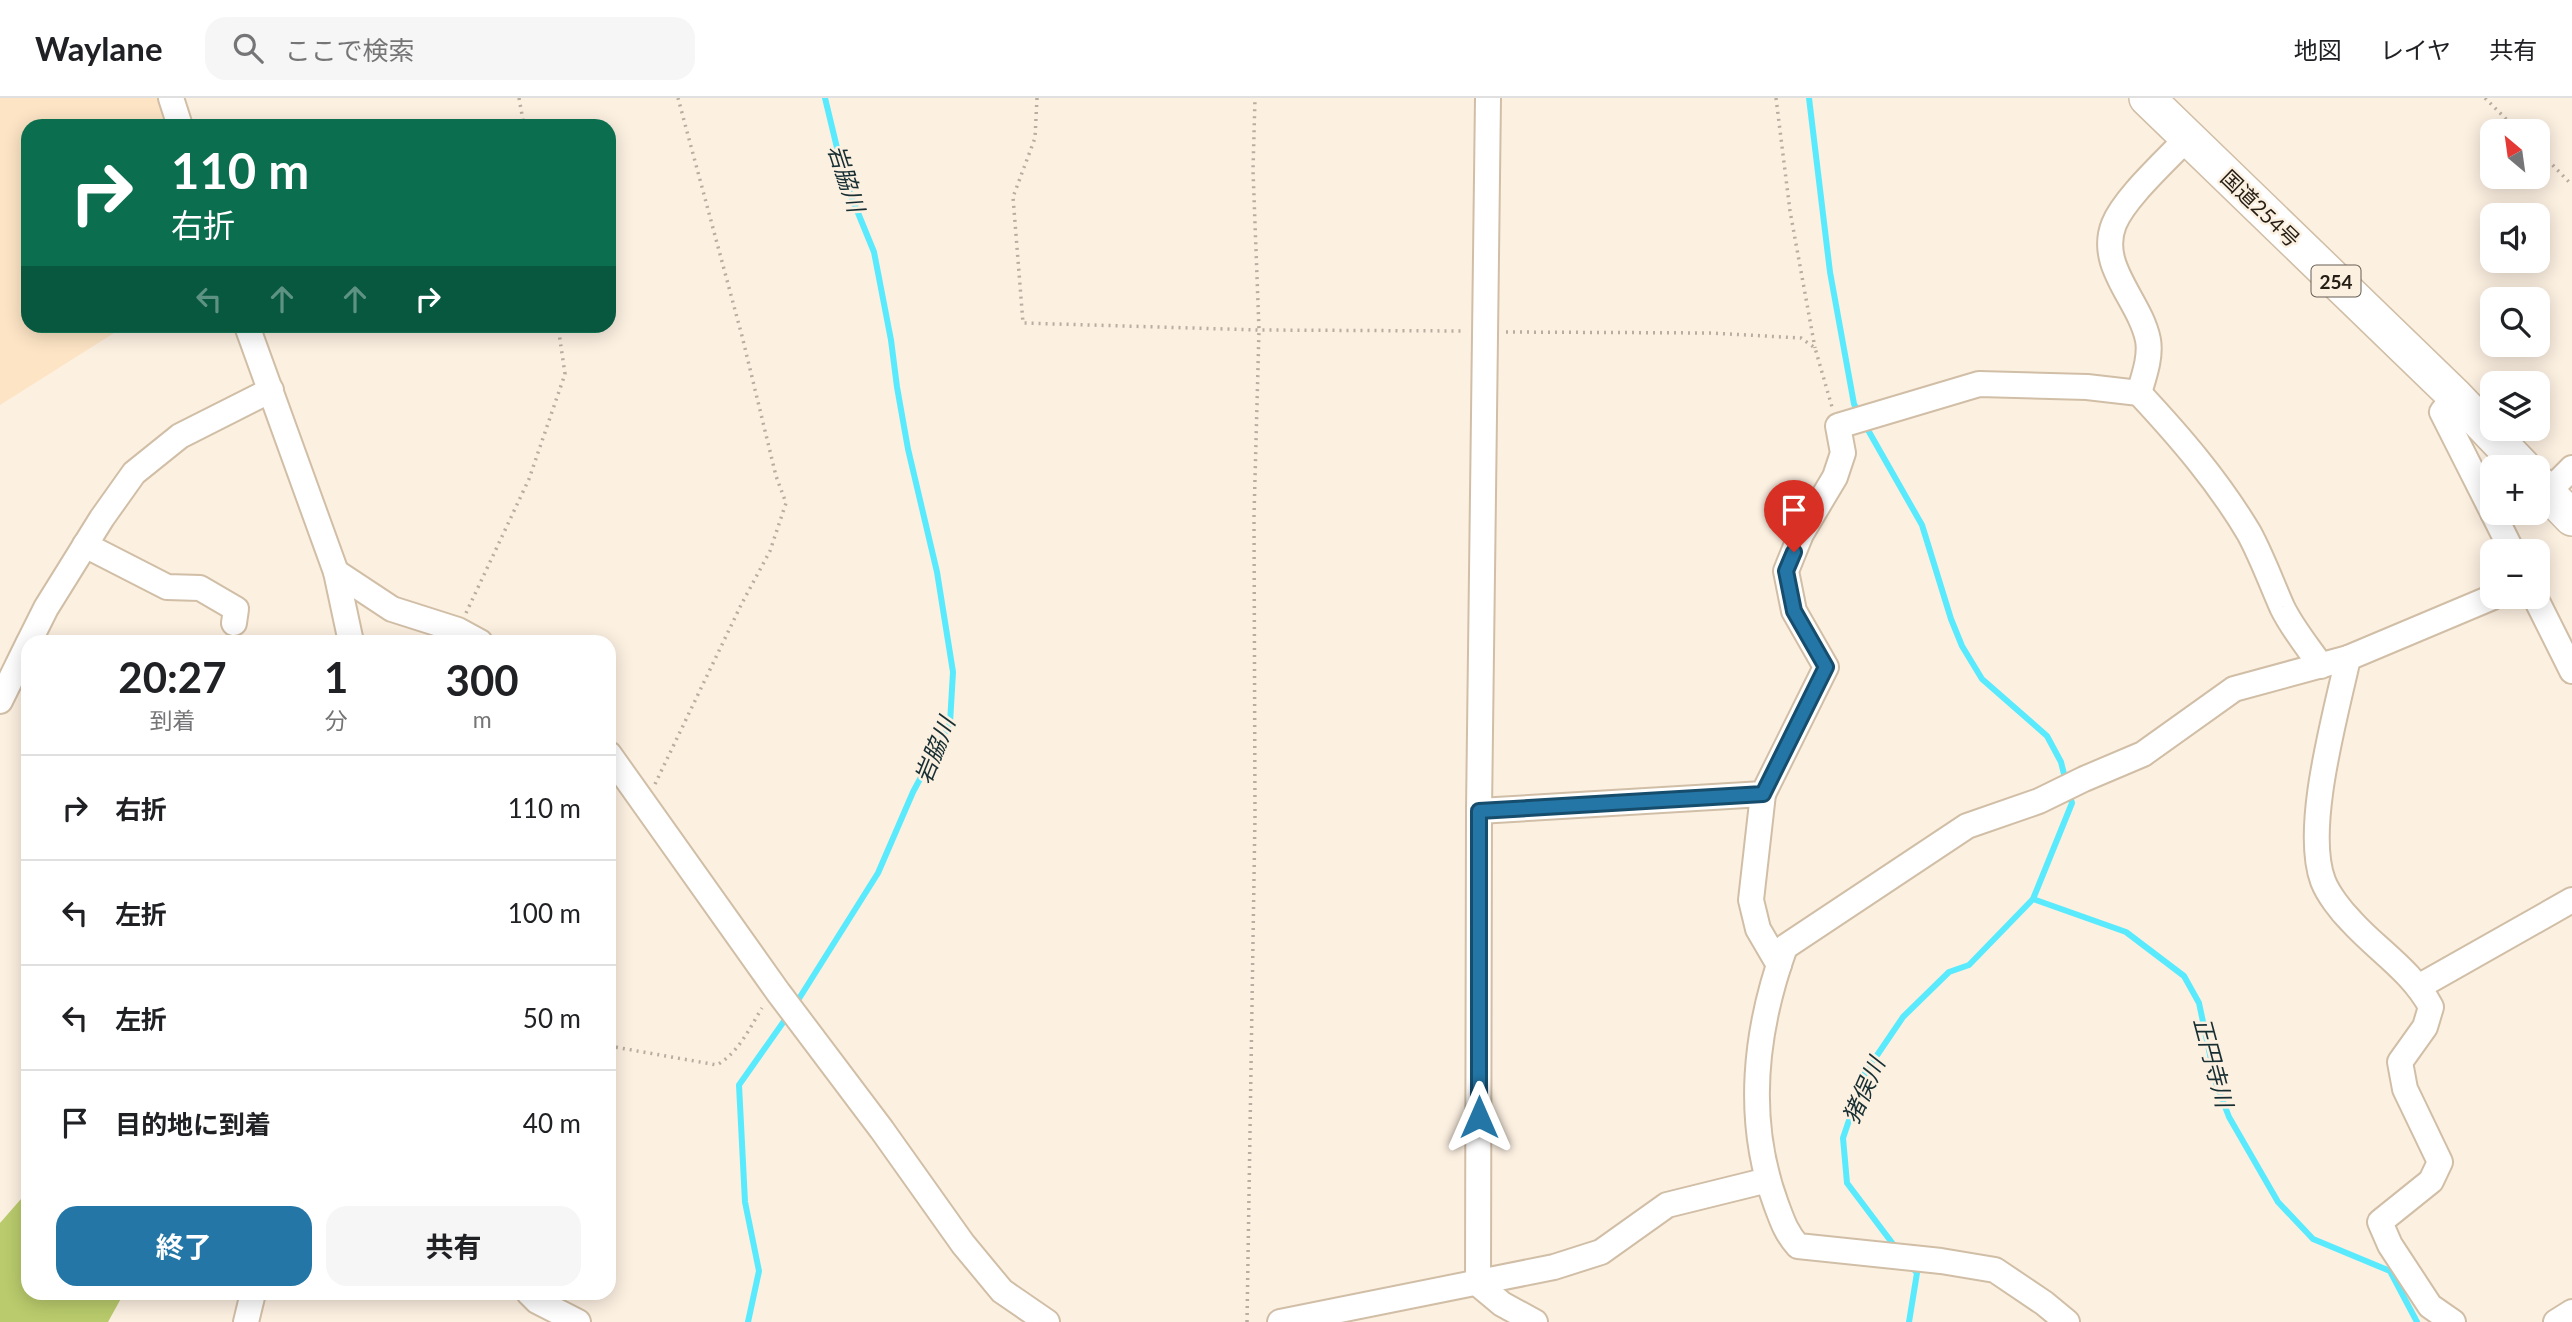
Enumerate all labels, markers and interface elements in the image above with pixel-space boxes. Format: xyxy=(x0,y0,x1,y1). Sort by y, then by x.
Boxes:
search box xyxy=(205,17,695,80)
text: Waylane xyxy=(35,28,163,68)
icon: search xyxy=(229,29,267,67)
text: ここで検索 xyxy=(285,34,415,66)
text: 地図 xyxy=(2294,35,2342,64)
text: レイヤ xyxy=(2380,35,2451,64)
text: 共有 xyxy=(2489,35,2537,64)
north arrow xyxy=(2480,119,2550,189)
map controls xyxy=(2480,119,2550,609)
text: 110 m xyxy=(171,141,309,199)
water label: 岩脇川 xyxy=(823,141,872,218)
icon: right xyxy=(56,147,147,238)
street label: 国道254号 xyxy=(2217,164,2305,252)
button: sound xyxy=(2480,203,2550,273)
text: 右折 xyxy=(171,205,235,244)
road number: 254 xyxy=(2312,266,2360,296)
icon: left xyxy=(190,280,228,318)
icon: ahead xyxy=(263,280,301,318)
icon: ahead xyxy=(336,280,374,318)
icon: right xyxy=(409,280,447,318)
button: search xyxy=(2480,287,2550,357)
button: layers xyxy=(2480,371,2550,441)
button: + xyxy=(2480,455,2550,525)
pin xyxy=(1764,480,1824,552)
icon: arrive xyxy=(1775,491,1813,529)
button: − xyxy=(2480,539,2550,609)
text: 20:27 xyxy=(118,652,227,702)
text: 1 xyxy=(324,652,348,702)
text: 300 xyxy=(446,655,519,705)
text: m xyxy=(473,705,492,733)
text: 到着 xyxy=(149,706,195,734)
text: 分 xyxy=(325,706,348,734)
water label: 岩脇川 xyxy=(908,710,961,787)
icon: right xyxy=(56,789,94,827)
text: 110 m xyxy=(508,792,581,824)
text: 右折 xyxy=(115,793,167,825)
icon: left xyxy=(56,894,94,932)
text: 100 m xyxy=(508,897,581,929)
text: 左折 xyxy=(115,898,167,930)
icon: left xyxy=(56,999,94,1037)
text: 50 m xyxy=(523,1002,581,1034)
text: 左折 xyxy=(115,1003,167,1035)
water label: 正円寺川 xyxy=(2189,1014,2240,1113)
water label: 猪俣川 xyxy=(1836,1050,1891,1127)
position arrow xyxy=(1442,1080,1516,1154)
icon: arrive xyxy=(56,1104,94,1142)
text: 40 m xyxy=(523,1107,581,1139)
text: 目的地に到着 xyxy=(115,1108,271,1140)
button: 終了 xyxy=(56,1206,312,1286)
button: 共有 xyxy=(326,1206,581,1286)

